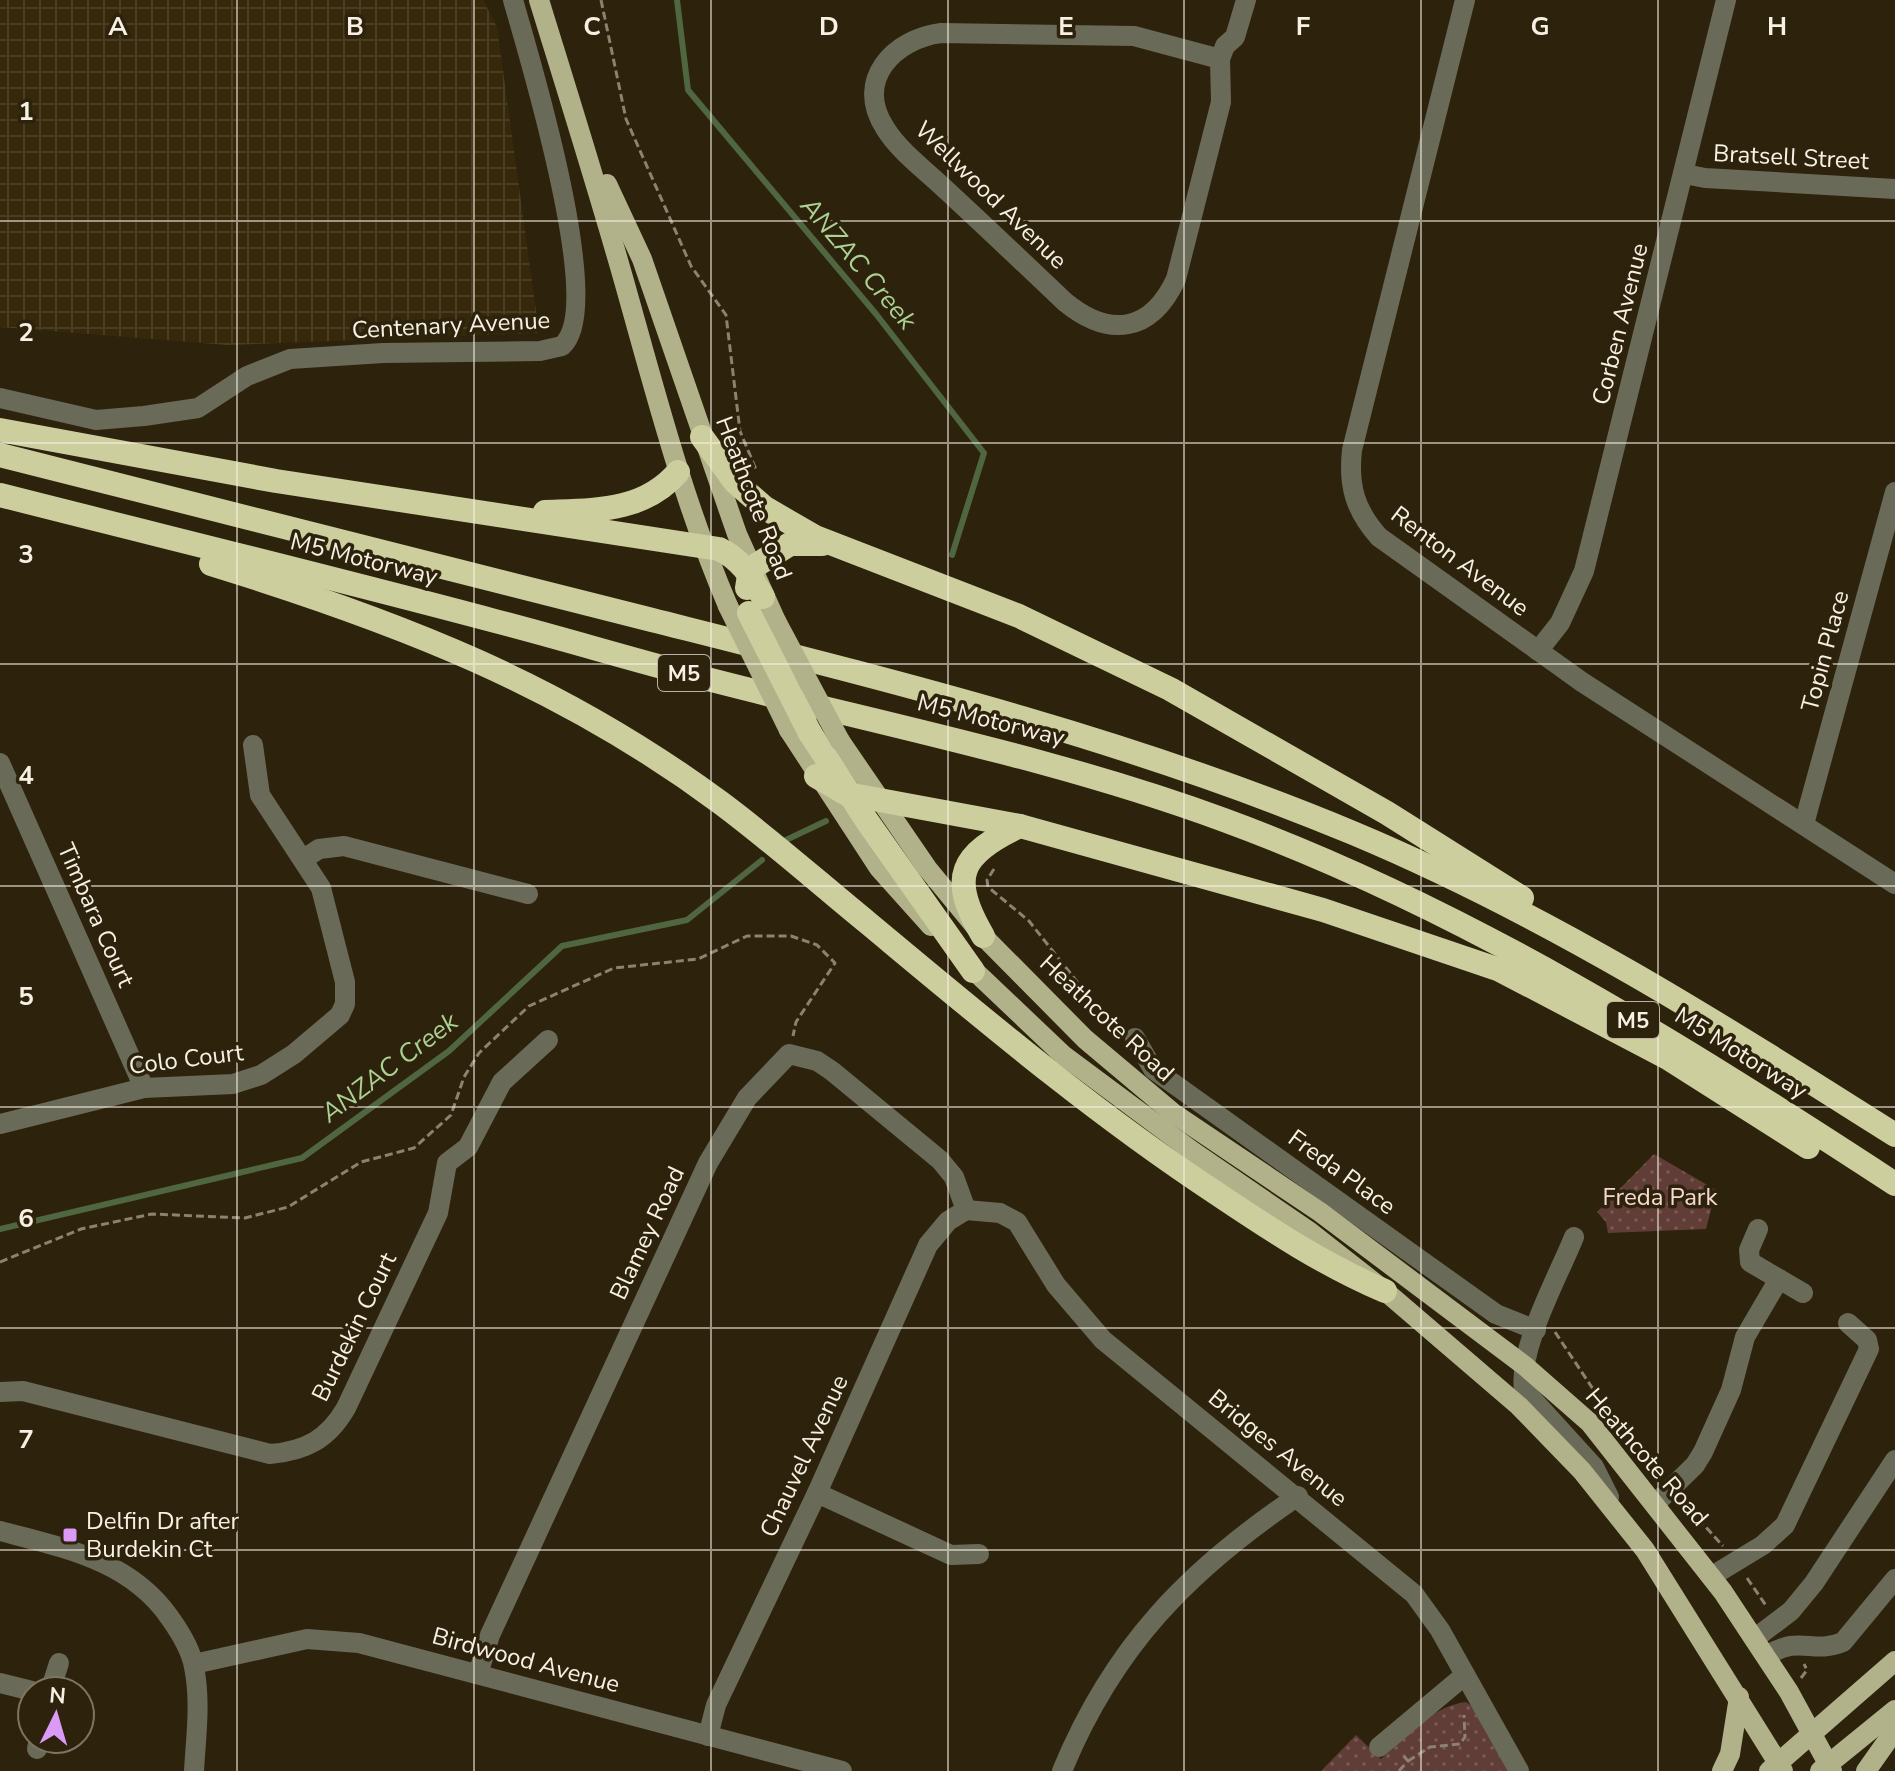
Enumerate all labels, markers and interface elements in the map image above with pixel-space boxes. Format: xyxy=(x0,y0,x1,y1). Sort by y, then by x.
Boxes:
text: A xyxy=(108,9,128,44)
text: B xyxy=(346,9,364,44)
text: C xyxy=(583,9,601,44)
text: D xyxy=(819,9,839,44)
text: E xyxy=(1058,9,1074,44)
text: F xyxy=(1296,9,1310,44)
text: G xyxy=(1530,9,1550,44)
text: H xyxy=(1767,9,1787,44)
text: 1 xyxy=(18,94,34,129)
street label: Wellwood Avenue xyxy=(908,114,1074,276)
street label: Bratsell Street xyxy=(1712,137,1870,177)
water label: ANZAC Creek xyxy=(792,189,925,338)
street label: Corben Avenue xyxy=(1584,240,1656,408)
street label: Centenary Avenue xyxy=(351,304,551,346)
text: 2 xyxy=(18,315,34,350)
street label: Heathcote Road xyxy=(708,412,800,584)
street label: Renton Avenue xyxy=(1384,498,1536,624)
street label: M5 Motorway xyxy=(287,525,442,593)
text: 3 xyxy=(18,537,34,572)
street label: Topin Place xyxy=(1794,587,1856,715)
road number: M5 xyxy=(658,655,710,691)
street label: M5 Motorway xyxy=(914,686,1069,754)
text: 4 xyxy=(18,758,34,793)
street label: Timbara Court xyxy=(50,838,142,993)
street label: Heathcote Road xyxy=(1033,947,1181,1089)
text: 5 xyxy=(18,979,34,1014)
street label: M5 Motorway xyxy=(1669,1000,1814,1107)
road number: M5 xyxy=(1607,1002,1659,1038)
water label: ANZAC Creek xyxy=(313,1004,466,1131)
street label: Colo Court xyxy=(127,1036,246,1082)
street label: Freda Place xyxy=(1282,1122,1402,1222)
street label: Blamey Road xyxy=(602,1161,692,1305)
park label: Freda Park xyxy=(1603,1181,1718,1213)
text: 6 xyxy=(18,1201,34,1236)
street label: Burdekin Court xyxy=(304,1247,404,1407)
street label: Chauvel Avenue xyxy=(752,1370,856,1542)
street label: Heathcote Road xyxy=(1578,1381,1716,1533)
street label: Bridges Avenue xyxy=(1202,1382,1354,1514)
text: 7 xyxy=(18,1422,34,1457)
place label: Delfin Dr after Burdekin Ct xyxy=(86,1505,239,1565)
marker: Delfin Dr after Burdekin Ct xyxy=(61,1526,79,1544)
street label: Birdwood Avenue xyxy=(429,1620,623,1700)
north arrow xyxy=(16,1675,96,1755)
text: N xyxy=(48,1680,67,1712)

